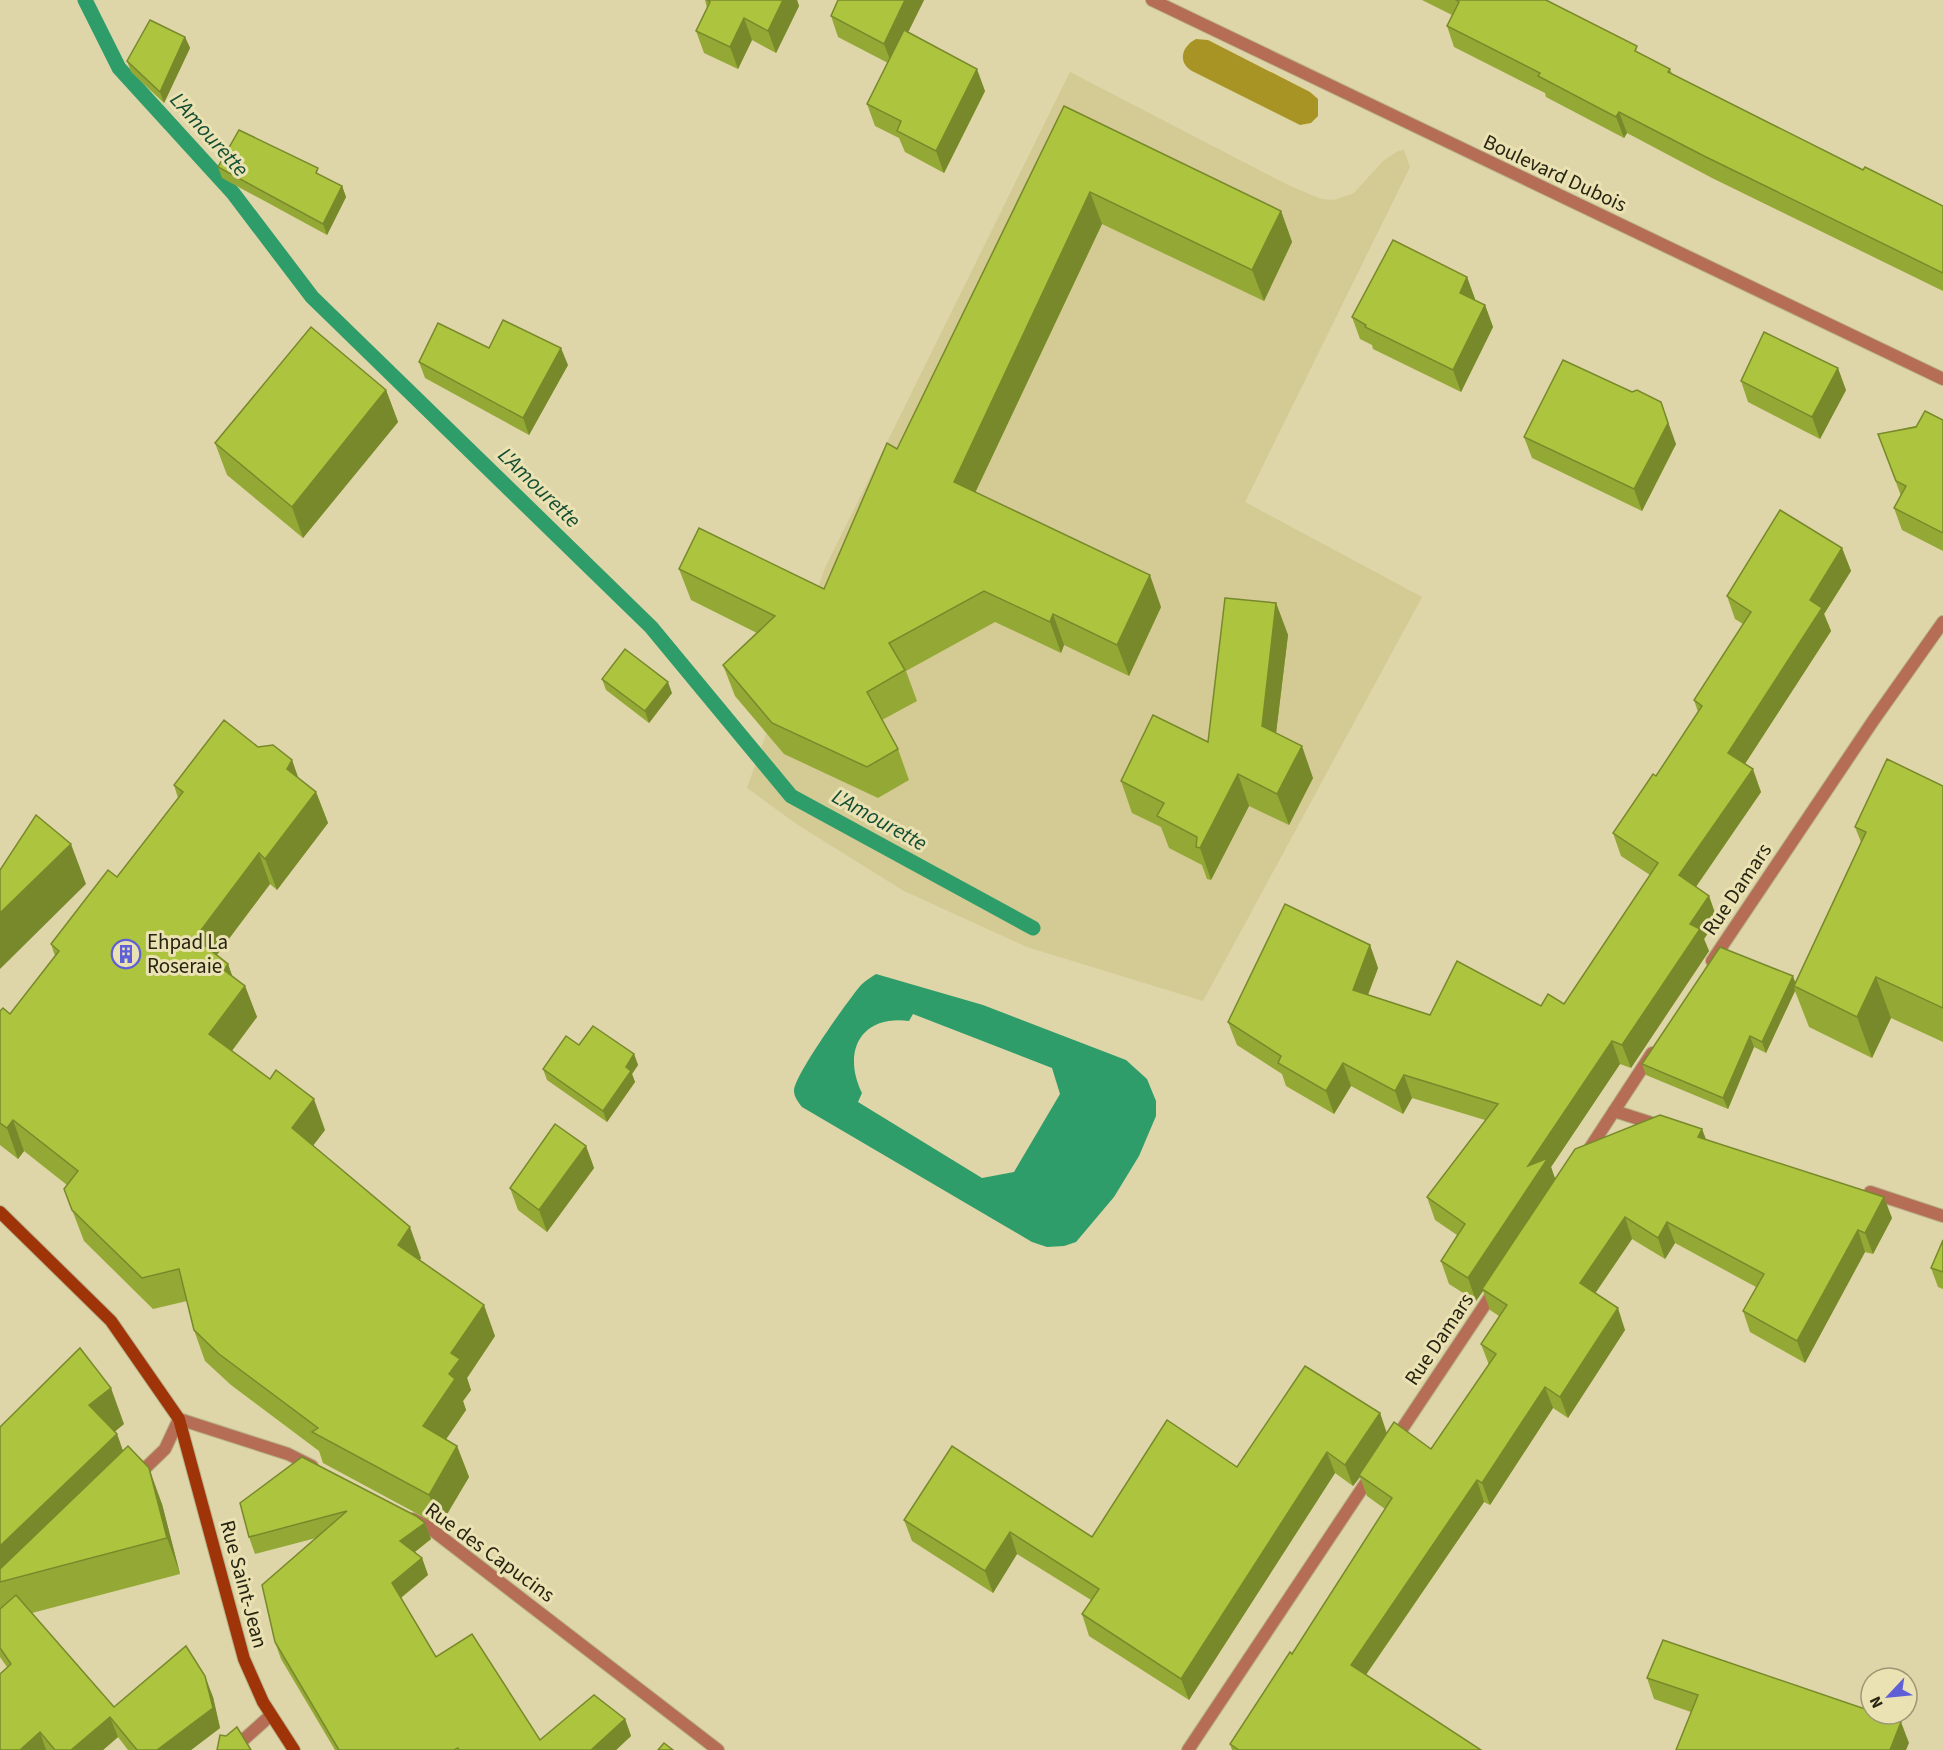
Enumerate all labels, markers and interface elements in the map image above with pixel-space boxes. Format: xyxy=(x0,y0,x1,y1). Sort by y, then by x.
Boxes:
water label: L'Amourette xyxy=(162,85,256,184)
street label: Boulevard Dubois xyxy=(1478,127,1632,219)
water label: L'Amourette xyxy=(491,440,588,536)
water label: L'Amourette xyxy=(826,781,933,859)
street label: Rue Damars xyxy=(1695,837,1779,941)
place label: Ehpad La Roseraie xyxy=(147,927,228,981)
building icon: Ehpad La Roseraie xyxy=(110,938,142,970)
street label: Rue Damars xyxy=(1397,1287,1481,1391)
street label: Rue des Capucins xyxy=(419,1495,561,1609)
street label: Rue Saint-Jean xyxy=(213,1517,275,1651)
north arrow xyxy=(1859,1666,1919,1726)
text: N xyxy=(1864,1693,1889,1712)

